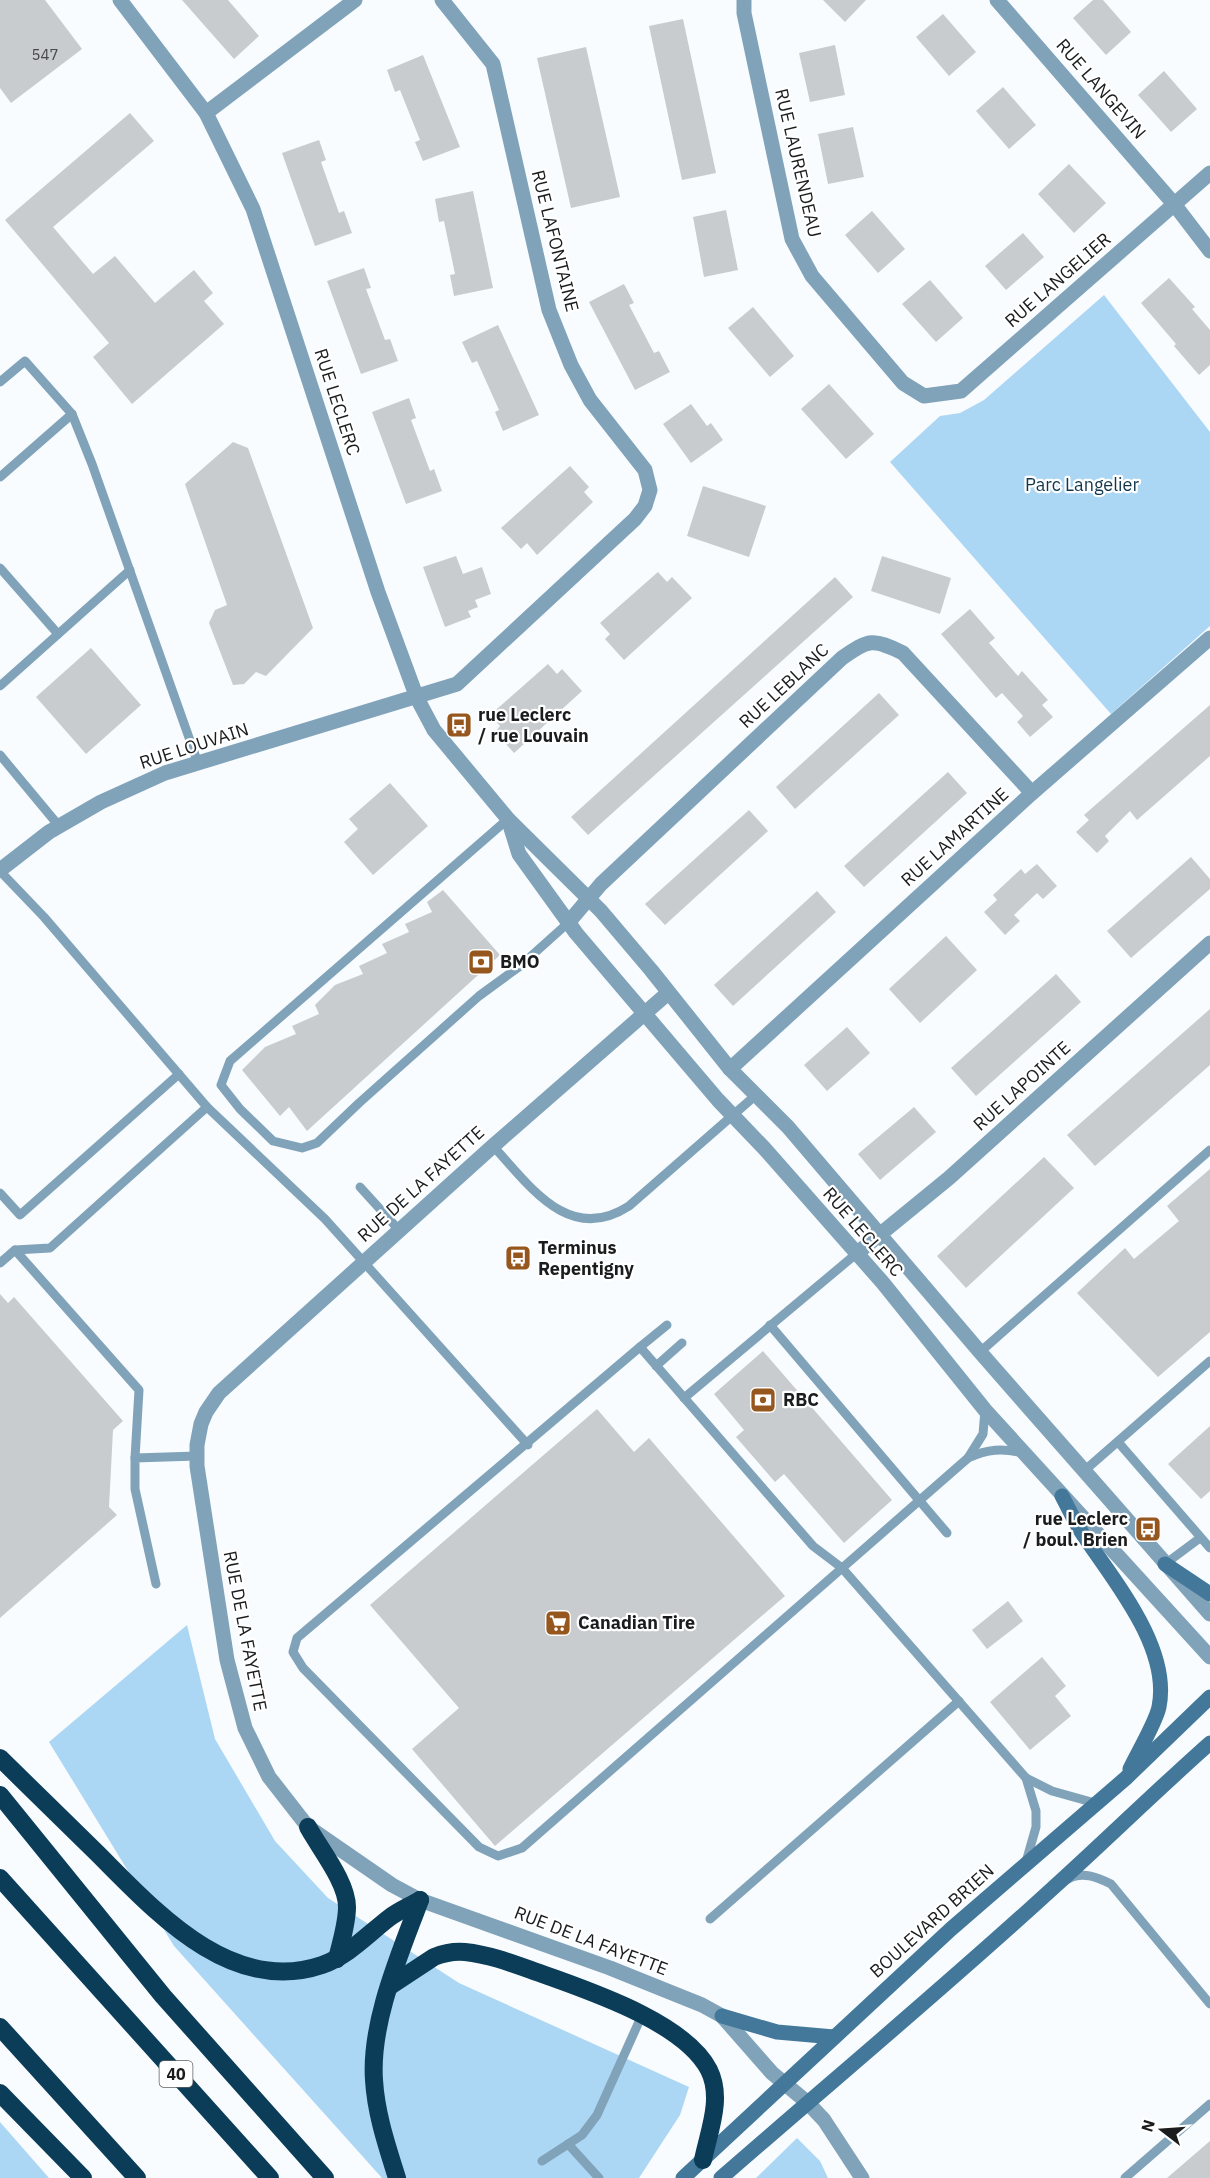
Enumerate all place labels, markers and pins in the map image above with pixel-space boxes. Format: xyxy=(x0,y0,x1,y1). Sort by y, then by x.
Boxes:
place label: rue Leclerc / rue Louvain xyxy=(478,703,589,747)
bus stop icon: rue Leclerc / rue Louvain xyxy=(444,710,474,740)
bank icon: BMO xyxy=(466,947,496,977)
place label: BMO xyxy=(500,950,540,973)
place label: Terminus Repentigny xyxy=(538,1236,634,1280)
bus stop icon: Terminus Repentigny xyxy=(503,1243,533,1273)
bank icon: RBC xyxy=(748,1385,778,1415)
place label: RBC xyxy=(783,1388,819,1411)
place label: rue Leclerc / boul. Brien xyxy=(1023,1507,1128,1551)
bus stop icon: rue Leclerc / boul. Brien xyxy=(1133,1514,1163,1544)
supermarket icon: Canadian Tire xyxy=(543,1608,573,1638)
place label: Canadian Tire xyxy=(578,1611,695,1634)

